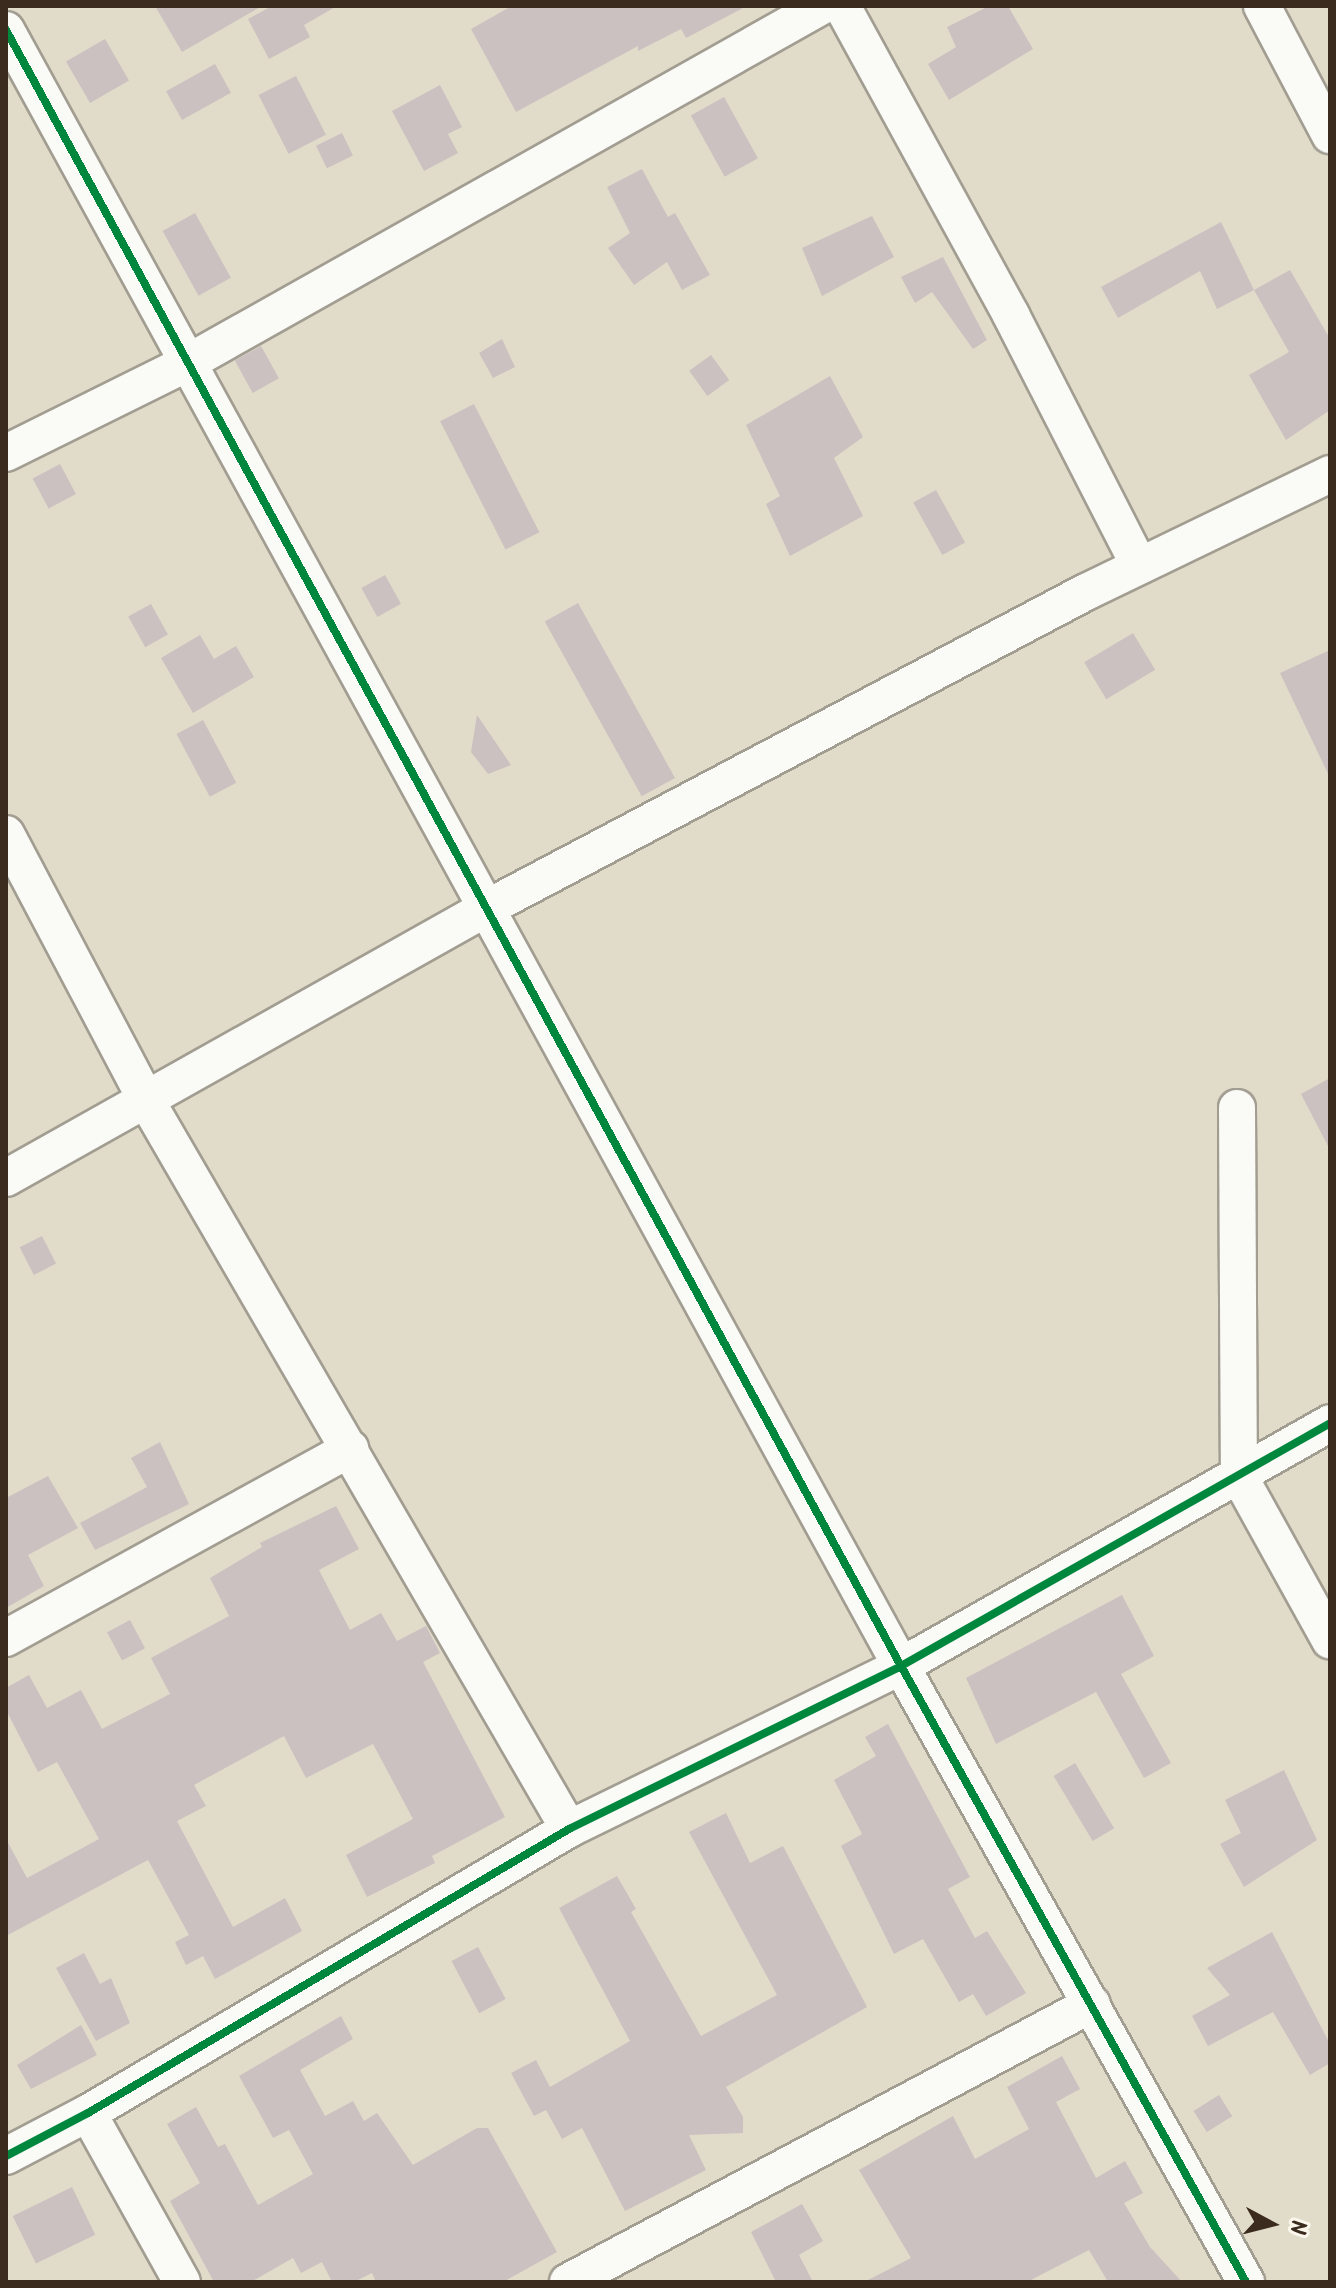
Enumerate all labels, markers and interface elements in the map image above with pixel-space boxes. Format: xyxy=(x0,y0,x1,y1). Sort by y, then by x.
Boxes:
north arrow xyxy=(1232,2184,1312,2264)
text: N xyxy=(1278,2218,1315,2236)

